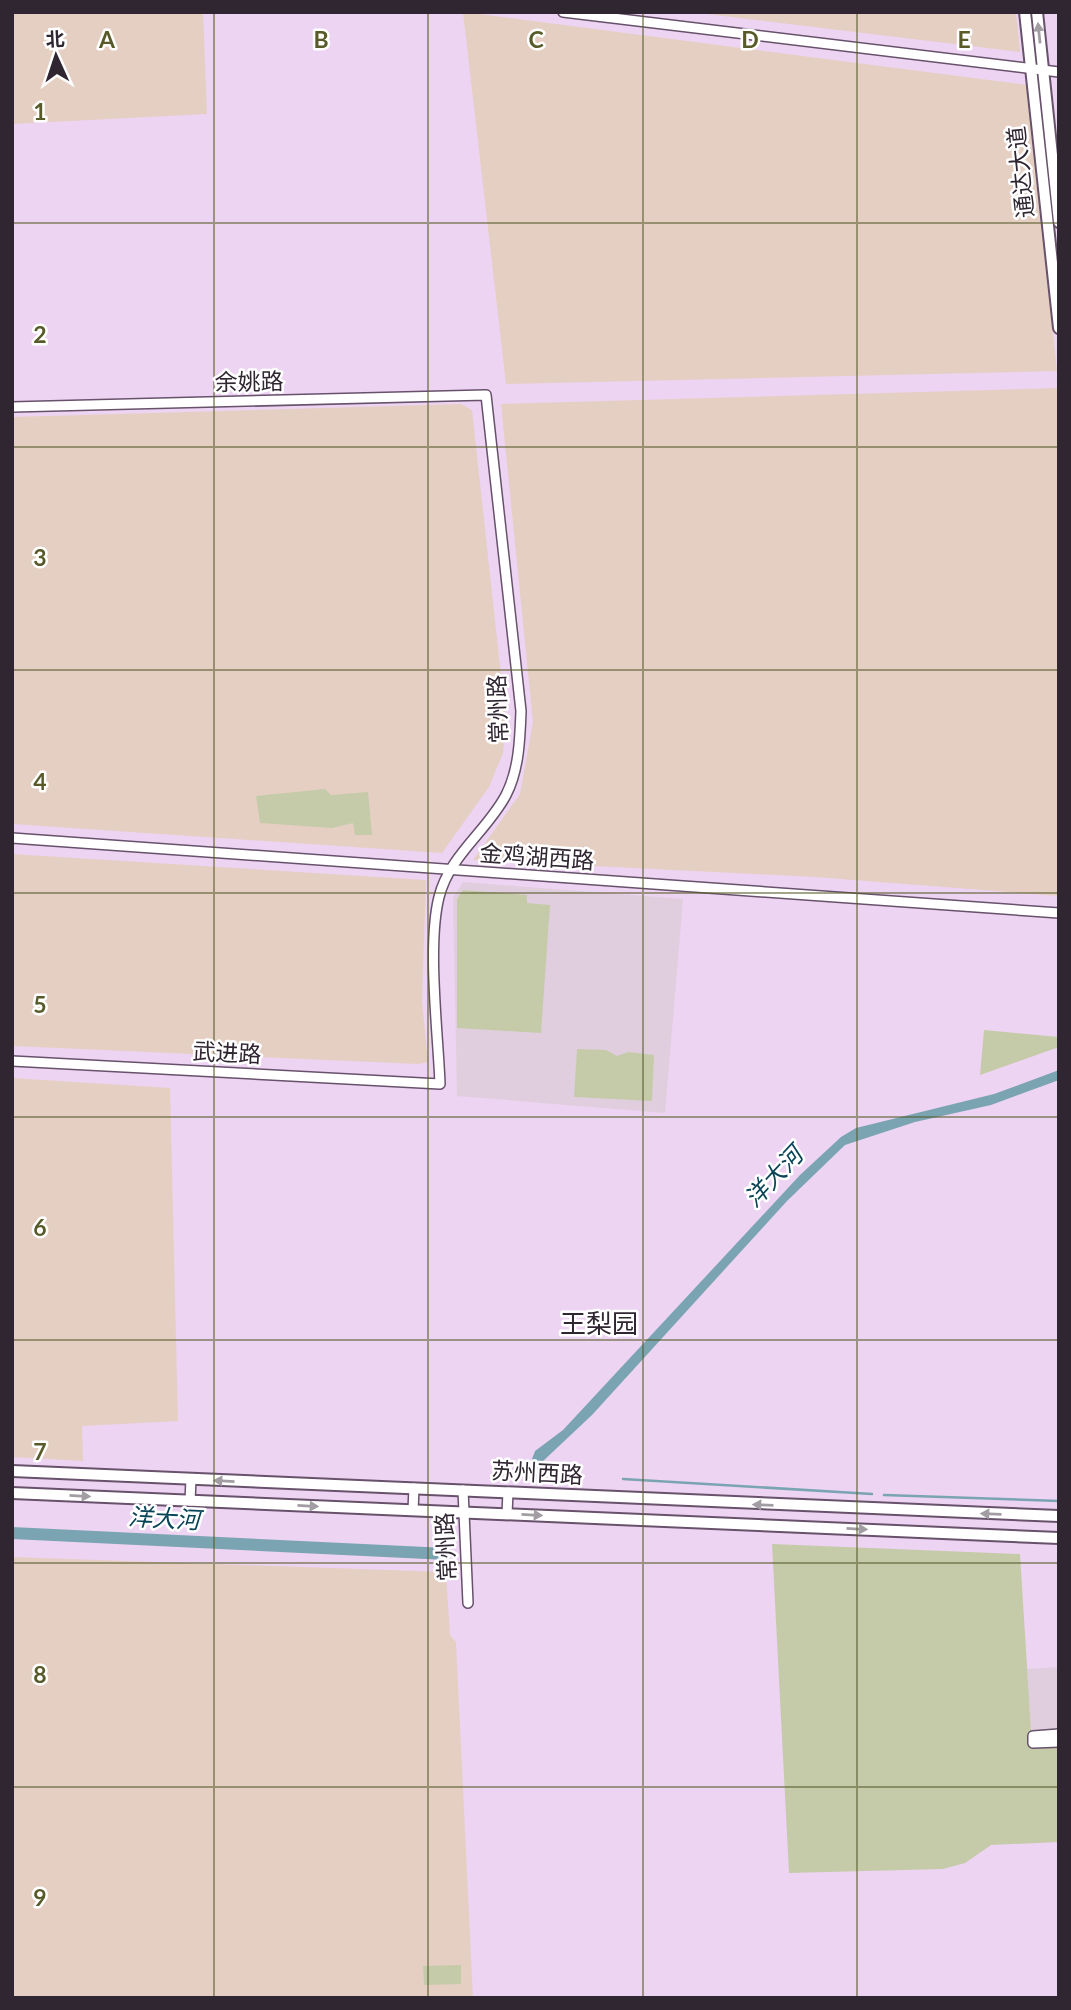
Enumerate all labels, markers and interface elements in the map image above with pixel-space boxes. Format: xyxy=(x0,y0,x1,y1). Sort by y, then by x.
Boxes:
north arrow xyxy=(21,21,91,91)
one-way arrow xyxy=(1033,22,1044,44)
text: A xyxy=(98,25,116,53)
text: B xyxy=(313,25,329,53)
text: C xyxy=(528,25,544,53)
text: D xyxy=(741,25,759,53)
text: E xyxy=(957,25,971,53)
text: 北 xyxy=(45,27,65,51)
text: 1 xyxy=(33,97,47,125)
street label: 通达大道 xyxy=(1001,125,1039,219)
text: 2 xyxy=(33,320,47,348)
street label: 余姚路 xyxy=(214,366,284,396)
text: 3 xyxy=(33,543,47,571)
street label: 常州路 xyxy=(482,674,512,744)
text: 4 xyxy=(33,767,47,795)
street label: 金鸡湖西路 xyxy=(479,838,595,874)
text: 5 xyxy=(33,990,47,1018)
street label: 武进路 xyxy=(192,1036,262,1068)
water label: 洋大河 xyxy=(738,1137,811,1212)
text: 6 xyxy=(33,1213,47,1241)
district label: 王梨园 xyxy=(560,1307,638,1339)
text: 7 xyxy=(33,1437,47,1465)
street label: 苏州西路 xyxy=(490,1456,584,1488)
one-way arrow xyxy=(213,1475,235,1486)
one-way arrow xyxy=(70,1491,92,1502)
one-way arrow xyxy=(752,1499,774,1510)
water label: 洋大河 xyxy=(127,1501,205,1534)
one-way arrow xyxy=(297,1501,319,1512)
one-way arrow xyxy=(979,1508,1001,1519)
one-way arrow xyxy=(521,1509,543,1520)
street label: 常州路 xyxy=(429,1512,461,1582)
one-way arrow xyxy=(846,1524,868,1535)
text: 8 xyxy=(33,1660,47,1688)
text: 9 xyxy=(33,1883,47,1911)

